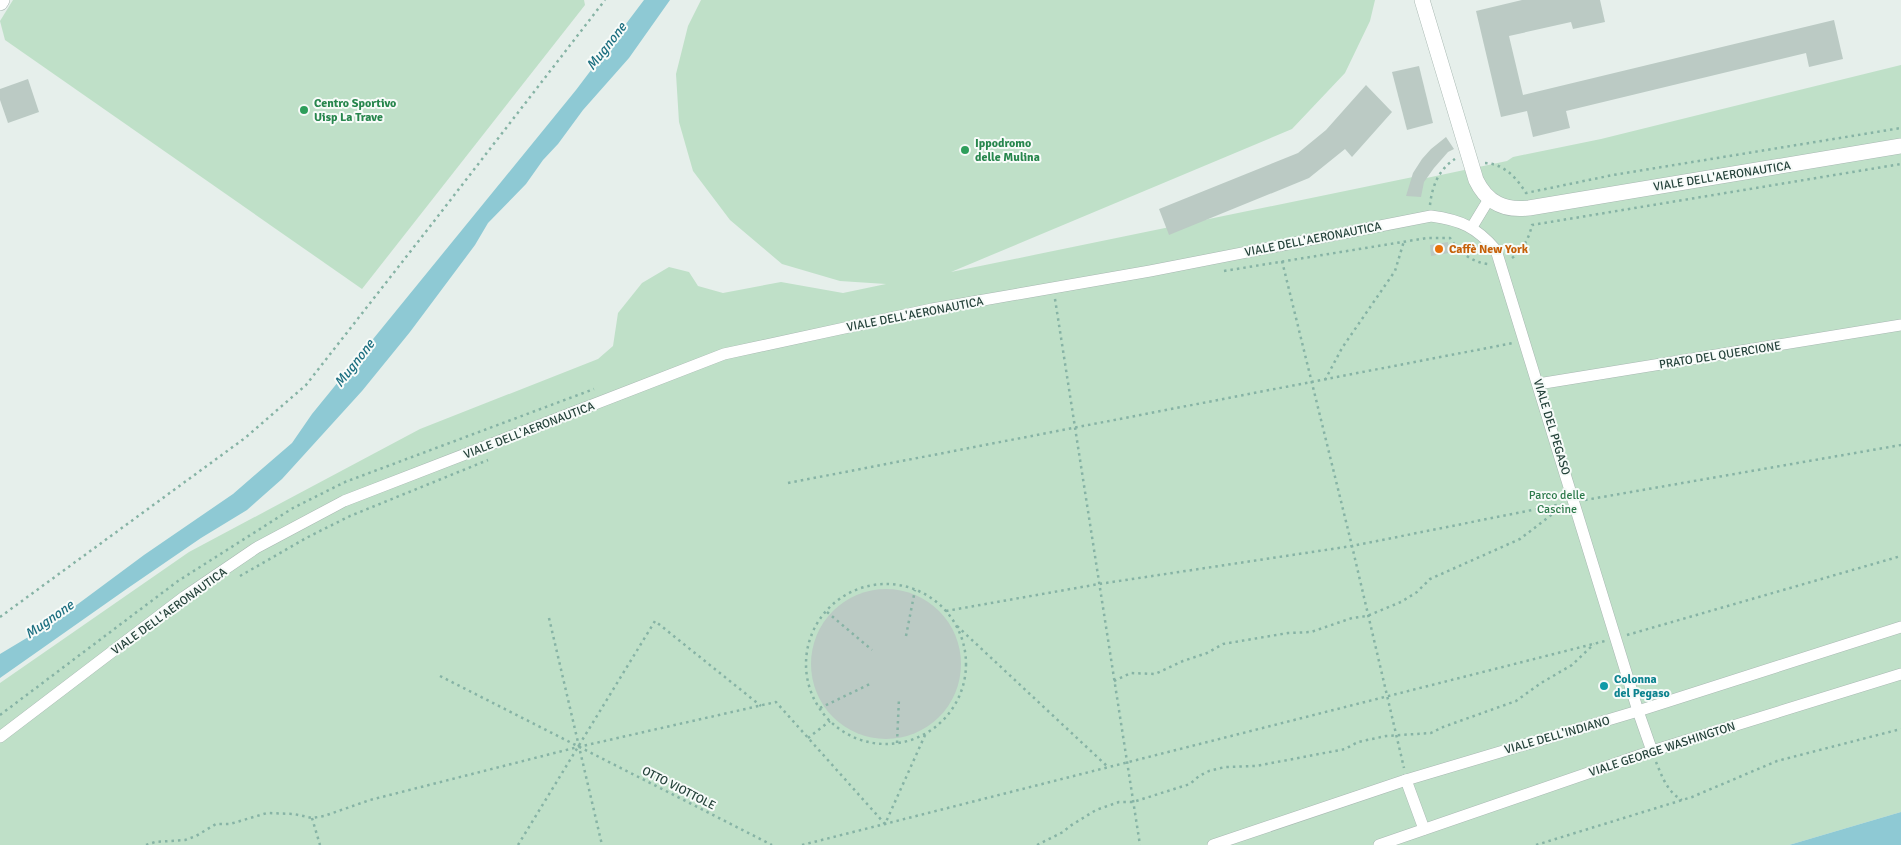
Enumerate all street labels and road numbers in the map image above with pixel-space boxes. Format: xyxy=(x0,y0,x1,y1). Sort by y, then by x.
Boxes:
street label: VIALE DELL'AERONAUTICA xyxy=(1652,158,1793,195)
street label: VIALE DELL'AERONAUTICA xyxy=(1243,219,1383,260)
street label: VIALE DELL'AERONAUTICA xyxy=(845,294,985,335)
street label: PRATO DEL QUERCIONE xyxy=(1658,338,1782,373)
street label: VIALE DEL PEGASO xyxy=(1530,377,1573,477)
street label: VIALE DELL'AERONAUTICA xyxy=(462,398,597,462)
street label: VIALE DELL'AERONAUTICA xyxy=(109,564,230,658)
street label: VIALE DELL'INDIANO xyxy=(1503,713,1612,758)
street label: VIALE GEORGE WASHINGTON xyxy=(1587,719,1737,780)
street label: OTTO VIOTTOLE xyxy=(639,763,718,814)

